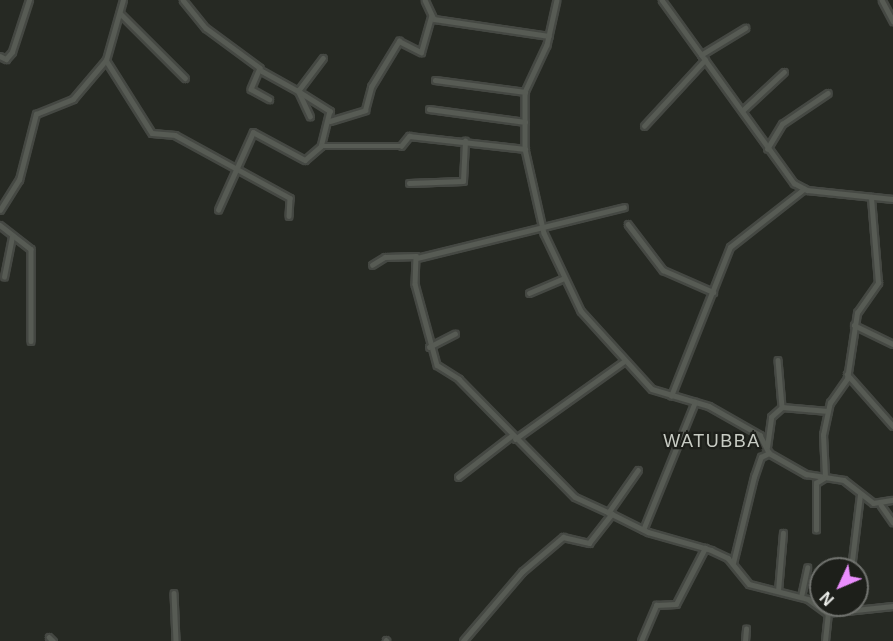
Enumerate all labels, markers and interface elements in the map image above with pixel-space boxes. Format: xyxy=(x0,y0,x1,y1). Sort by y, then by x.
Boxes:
district label: WATUBBA xyxy=(663,430,761,452)
north arrow xyxy=(809,557,869,617)
text: N xyxy=(817,588,837,609)

